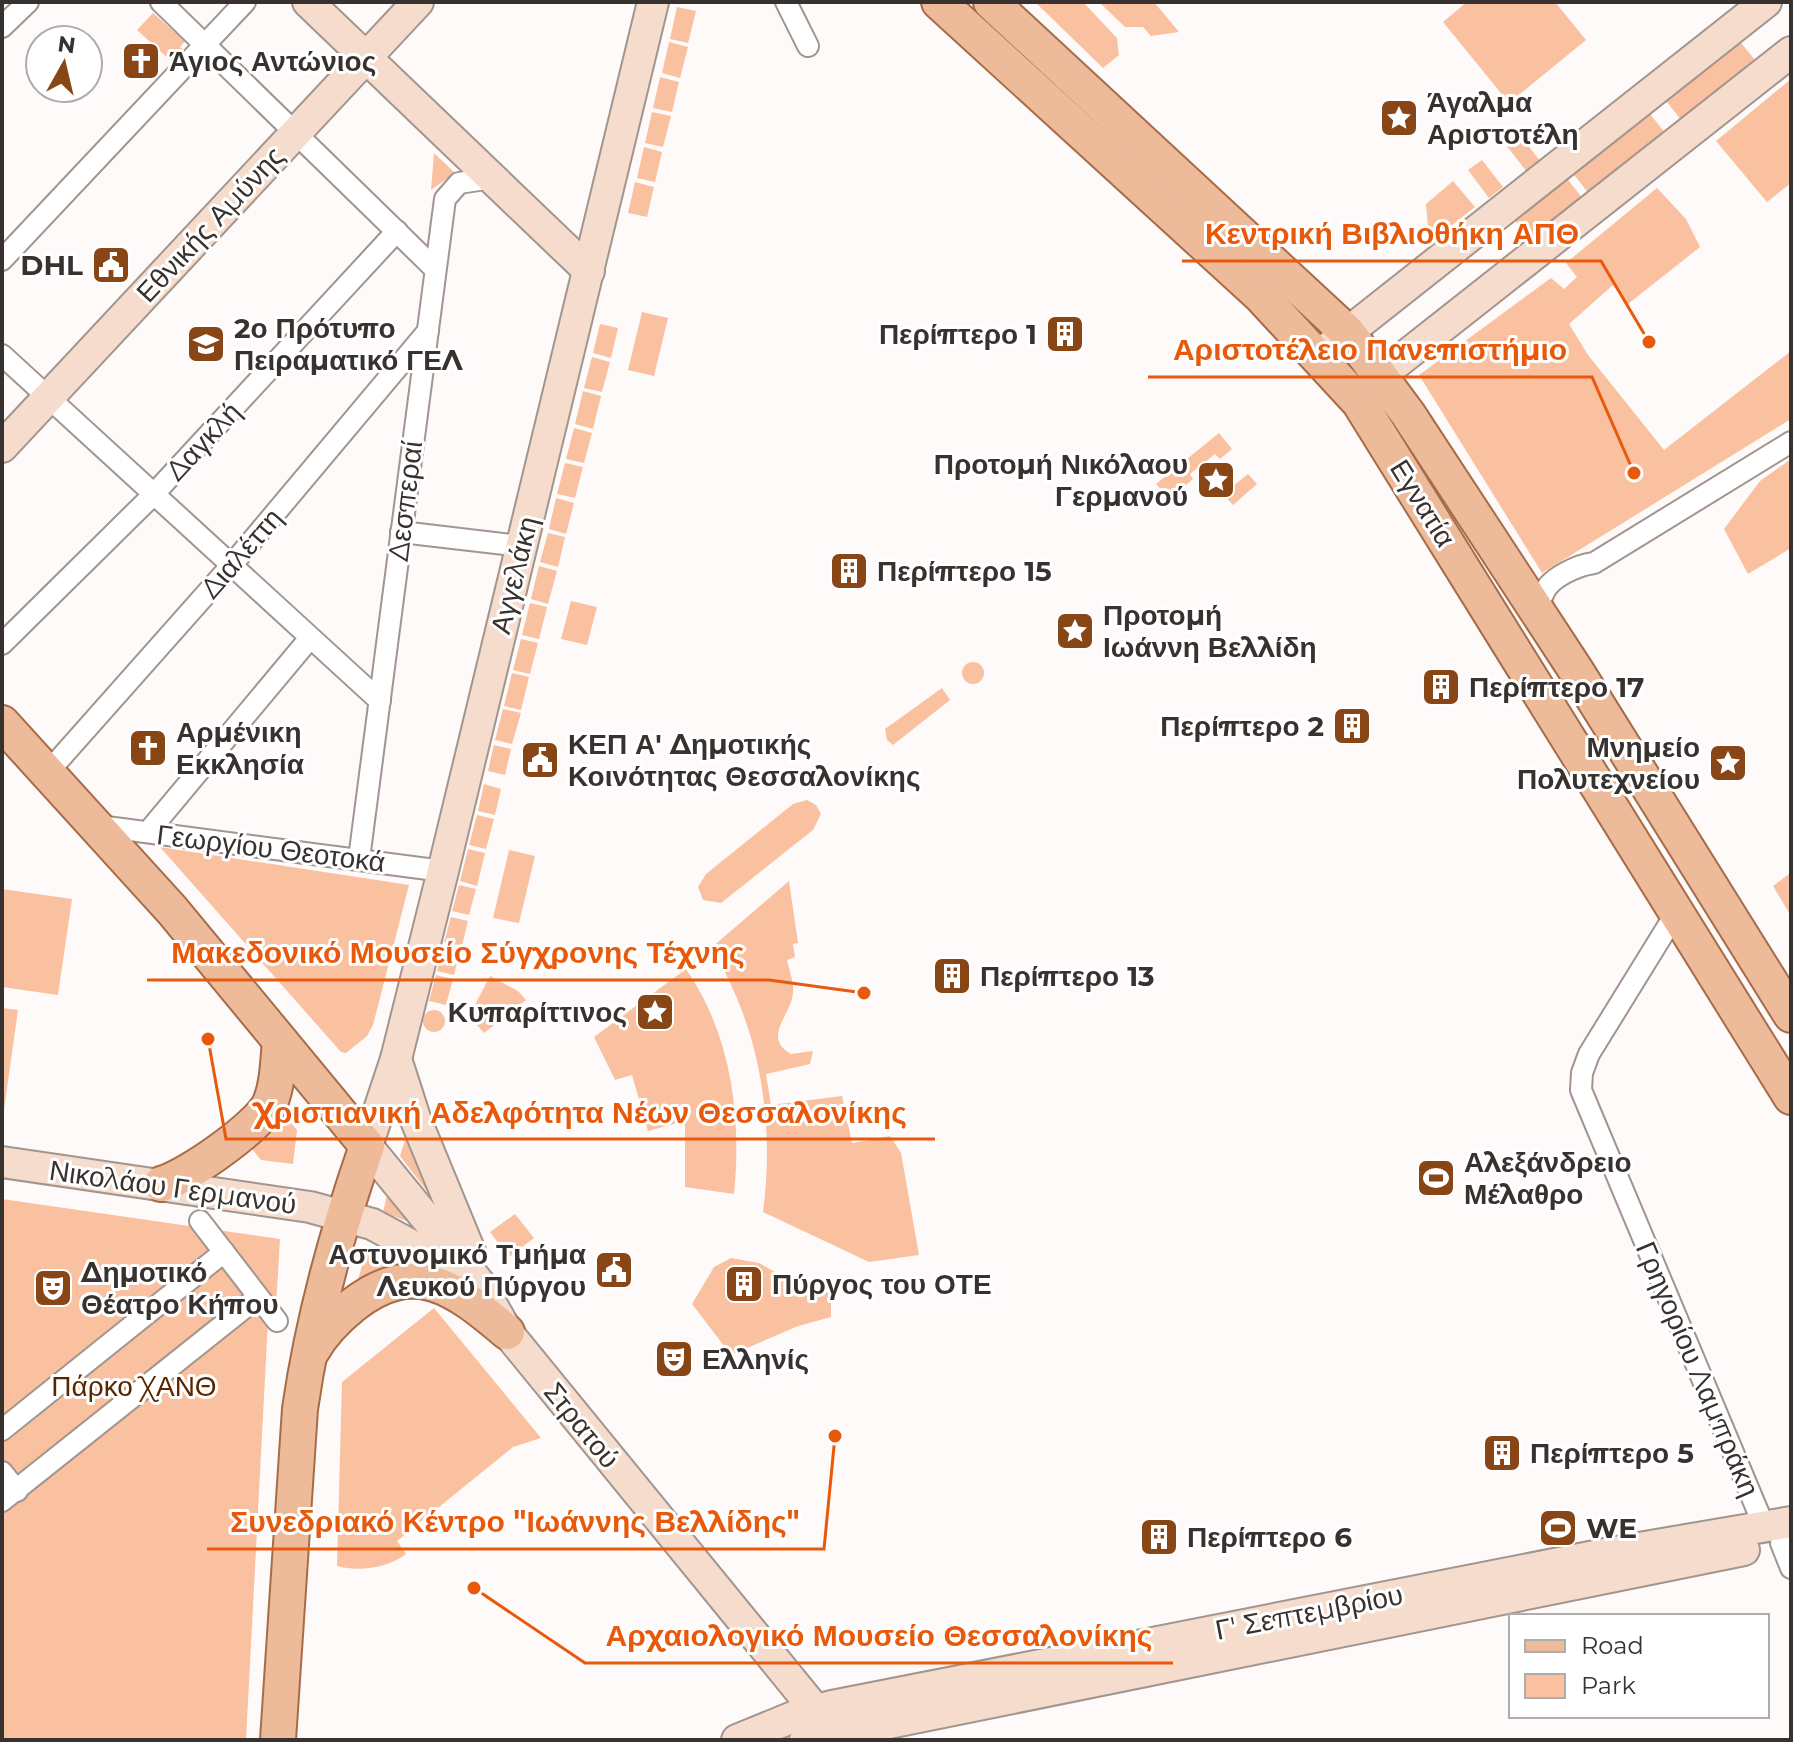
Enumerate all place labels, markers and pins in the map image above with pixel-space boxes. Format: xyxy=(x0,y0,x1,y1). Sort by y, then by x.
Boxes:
church icon: Άγιος Αντώνιος xyxy=(120,40,162,82)
place label: Άγιος Αντώνιος xyxy=(169,44,376,78)
place label: Άγαλμα Αριστοτέλη xyxy=(1427,85,1579,151)
place icon: Άγαλμα Αριστοτέλη xyxy=(1378,97,1420,139)
callout: Κεντρική Βιβλιοθήκη ΑΠΘ xyxy=(1182,207,1601,261)
public building icon: DHL xyxy=(90,244,132,286)
place label: DHL xyxy=(20,248,83,282)
place label: 2ο Πρότυπο Πειραματικό ΓΕΛ xyxy=(234,311,464,377)
building icon: Περίπτερο 1 xyxy=(1044,313,1086,355)
place label: Περίπτερο 1 xyxy=(879,317,1037,351)
school or university icon: 2ο Πρότυπο Πειραματικό ΓΕΛ xyxy=(185,323,227,365)
callout: Αριστοτέλειο Πανεπιστήμιο xyxy=(1148,323,1592,377)
place label: Προτομή Νικόλαου Γερμανού xyxy=(934,447,1188,513)
place icon: Προτομή Νικόλαου Γερμανού xyxy=(1195,459,1237,501)
building icon: Περίπτερο 15 xyxy=(828,550,870,592)
place label: Περίπτερο 15 xyxy=(877,554,1052,588)
place label: Προτομή Ιωάννη Βελλίδη xyxy=(1103,598,1317,664)
place icon: Προτομή Ιωάννη Βελλίδη xyxy=(1054,610,1096,652)
building icon: Περίπτερο 17 xyxy=(1420,666,1462,708)
place label: Περίπτερο 17 xyxy=(1469,670,1644,704)
building icon: Περίπτερο 2 xyxy=(1331,705,1373,747)
place label: Περίπτερο 2 xyxy=(1160,709,1324,743)
place label: Αρμένικη Εκκλησία xyxy=(176,715,304,781)
church icon: Αρμένικη Εκκλησία xyxy=(127,727,169,769)
place label: ΚΕΠ Α' Δημοτικής Κοινότητας Θεσσαλονίκης xyxy=(568,727,920,793)
place label: Μνημείο Πολυτεχνείου xyxy=(1517,730,1700,796)
public building icon: ΚΕΠ Α' Δημοτικής Κοινότητας Θεσσαλονίκης xyxy=(519,739,561,781)
place icon: Μνημείο Πολυτεχνείου xyxy=(1707,742,1749,784)
callout: Μακεδονικό Μουσείο Σύγχρονης Τέχνης xyxy=(147,926,769,980)
building icon: Περίπτερο 13 xyxy=(931,955,973,997)
place label: Περίπτερο 13 xyxy=(980,959,1155,993)
place icon: Κυπαρίττινος xyxy=(634,991,676,1033)
place label: Κυπαρίττινος xyxy=(448,995,627,1029)
callout: Χριστιανική Αδελφότητα Νέων Θεσσαλονίκης xyxy=(226,1085,935,1139)
place label: Αλεξάνδρειο Μέλαθρο xyxy=(1464,1145,1632,1211)
sports icon: Αλεξάνδρειο Μέλαθρο xyxy=(1415,1157,1457,1199)
place label: Αστυνομικό Τμήμα Λευκού Πύργου xyxy=(328,1237,586,1303)
public building icon: Αστυνομικό Τμήμα Λευκού Πύργου xyxy=(593,1249,635,1291)
place label: Δημοτικό Θέατρο Κήπου xyxy=(80,1255,279,1321)
building icon: Πύργος του ΟΤΕ xyxy=(723,1263,765,1305)
theatre icon: Δημοτικό Θέατρο Κήπου xyxy=(32,1267,74,1309)
place label: Πύργος του ΟΤΕ xyxy=(772,1267,992,1301)
theatre icon: Ελληνίς xyxy=(653,1338,695,1380)
place label: Ελληνίς xyxy=(702,1342,809,1376)
building icon: Περίπτερο 5 xyxy=(1481,1432,1523,1474)
place label: Περίπτερο 5 xyxy=(1530,1436,1694,1470)
callout: Συνεδριακό Κέντρο "Ιωάννης Βελλίδης" xyxy=(207,1495,824,1549)
sports icon: WE xyxy=(1537,1507,1579,1549)
place label: WE xyxy=(1586,1511,1637,1545)
building icon: Περίπτερο 6 xyxy=(1138,1516,1180,1558)
place label: Περίπτερο 6 xyxy=(1187,1520,1352,1554)
callout: Αρχαιολογικό Μουσείο Θεσσαλονίκης xyxy=(585,1609,1173,1663)

